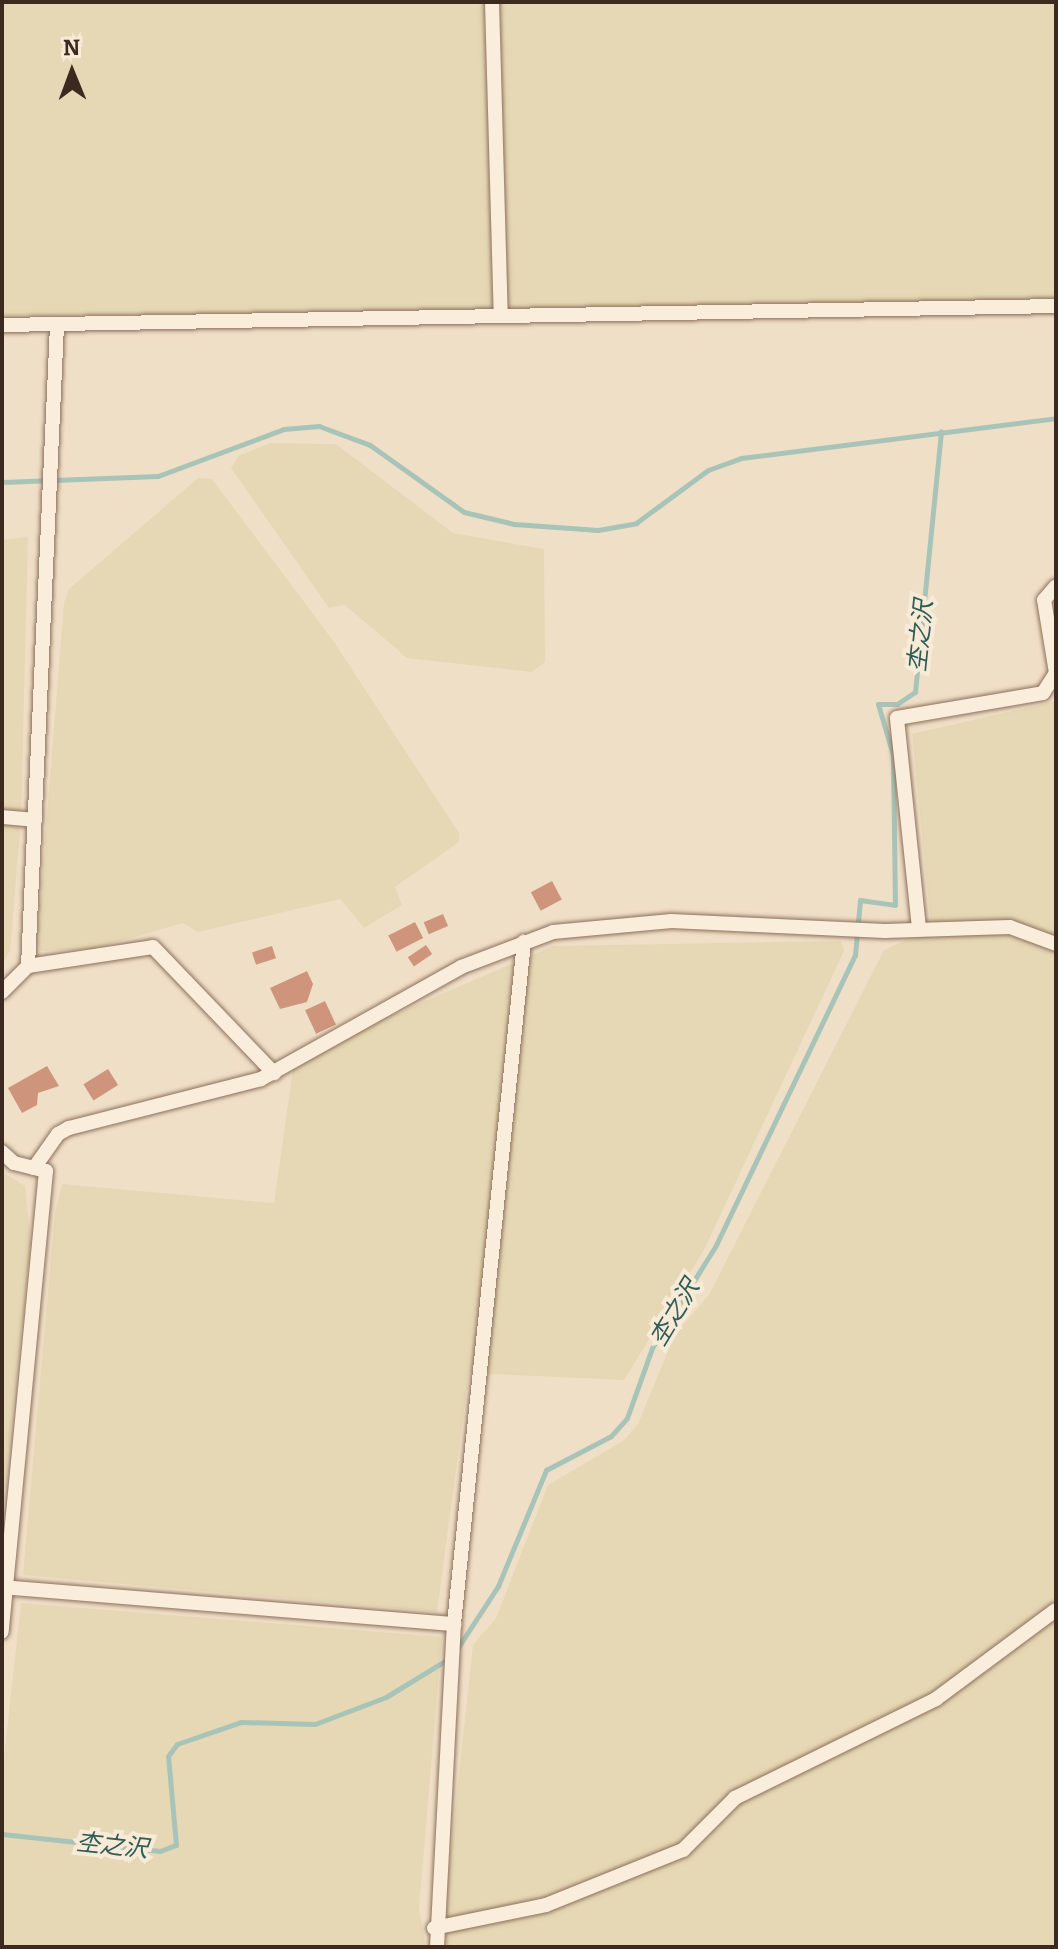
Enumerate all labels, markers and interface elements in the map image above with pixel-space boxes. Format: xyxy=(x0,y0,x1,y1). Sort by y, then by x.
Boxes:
north arrow xyxy=(32,32,112,112)
text: N xyxy=(63,34,80,61)
water label: 杢之沢 xyxy=(903,599,939,673)
water label: 杢之沢 xyxy=(644,1275,706,1351)
water label: 杢之沢 xyxy=(75,1828,149,1864)

